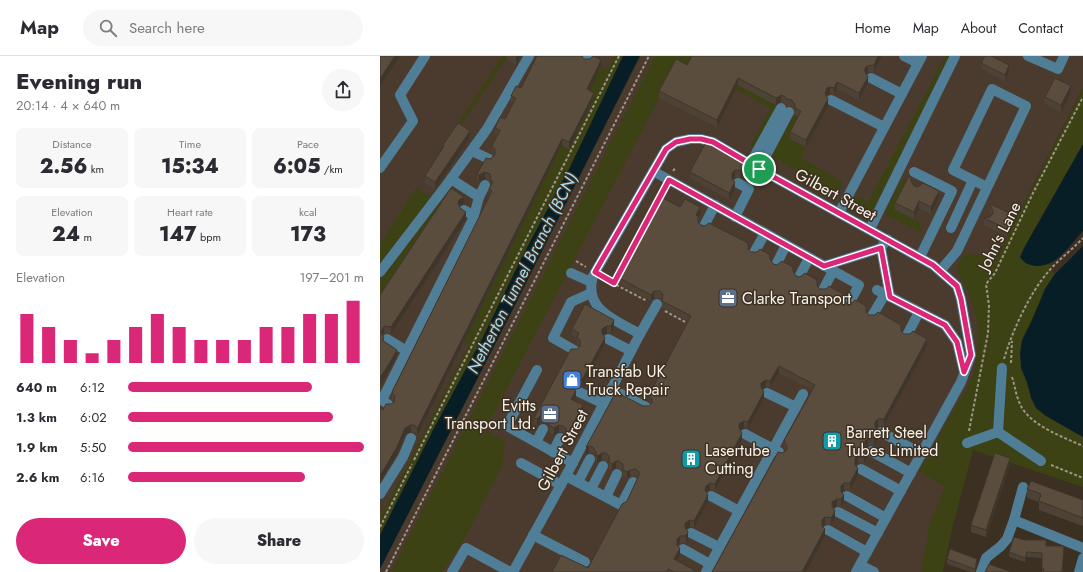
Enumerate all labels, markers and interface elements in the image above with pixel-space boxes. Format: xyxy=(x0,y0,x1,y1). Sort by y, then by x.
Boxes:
search box xyxy=(83,10,363,46)
text: Map xyxy=(20,14,59,41)
icon: search xyxy=(97,17,119,39)
text: Search here xyxy=(129,17,205,39)
text: Home xyxy=(855,18,891,38)
text: Map xyxy=(913,18,939,38)
text: About xyxy=(961,18,996,38)
text: Contact xyxy=(1018,18,1063,38)
text: Evening run xyxy=(16,65,142,97)
button: share xyxy=(322,69,364,111)
text: 20:14 · 4 × 640 m xyxy=(16,96,120,115)
text: Distance xyxy=(52,136,92,152)
text: Time xyxy=(179,136,201,152)
text: Pace xyxy=(297,136,319,152)
text: 2.56 xyxy=(40,152,87,181)
text: 15:34 xyxy=(161,152,219,181)
text: 6:05 xyxy=(273,152,321,181)
pin xyxy=(742,152,776,186)
icon: arrive xyxy=(748,158,770,180)
text: km xyxy=(87,161,104,177)
text: /km xyxy=(321,161,343,177)
street label: Gilbert Street xyxy=(791,163,881,226)
water label: Netherton Tunnel Branch (BCN) xyxy=(461,168,583,378)
street label: John's Lane xyxy=(971,198,1027,276)
text: Elevation xyxy=(51,204,93,220)
text: Heart rate xyxy=(167,204,213,220)
text: kcal xyxy=(299,204,317,220)
text: 24 xyxy=(52,220,80,249)
text: 147 xyxy=(159,220,197,249)
text: 173 xyxy=(290,220,326,249)
text: m xyxy=(80,229,92,245)
text: bpm xyxy=(197,229,221,245)
text: Elevation xyxy=(16,268,65,287)
text: 197–201 m xyxy=(300,268,364,287)
office icon: Clarke Transport xyxy=(717,287,739,309)
place label: Clarke Transport xyxy=(742,287,851,310)
place label: Transfab UK Truck Repair xyxy=(586,360,670,401)
shop icon: Transfab UK Truck Repair xyxy=(561,369,583,391)
text: 640 m xyxy=(16,378,57,397)
text: 6:12 xyxy=(80,378,105,397)
place label: Evitts Transport Ltd. xyxy=(445,394,536,435)
office icon: Evitts Transport Ltd. xyxy=(539,403,561,425)
street label: Gilbert Street xyxy=(531,405,594,495)
text: 1.3 km xyxy=(16,408,57,427)
text: 6:02 xyxy=(80,408,107,427)
place label: Barrett Steel Tubes Limited xyxy=(846,421,938,462)
building icon: Barrett Steel Tubes Limited xyxy=(821,430,843,452)
text: 1.9 km xyxy=(16,438,58,457)
text: 5:50 xyxy=(80,438,106,457)
place label: Lasertube Cutting xyxy=(705,439,770,480)
building icon: Lasertube Cutting xyxy=(680,448,702,470)
text: 2.6 km xyxy=(16,468,59,487)
text: 6:16 xyxy=(80,468,105,487)
button: Save xyxy=(16,518,186,564)
button: Share xyxy=(194,518,364,564)

